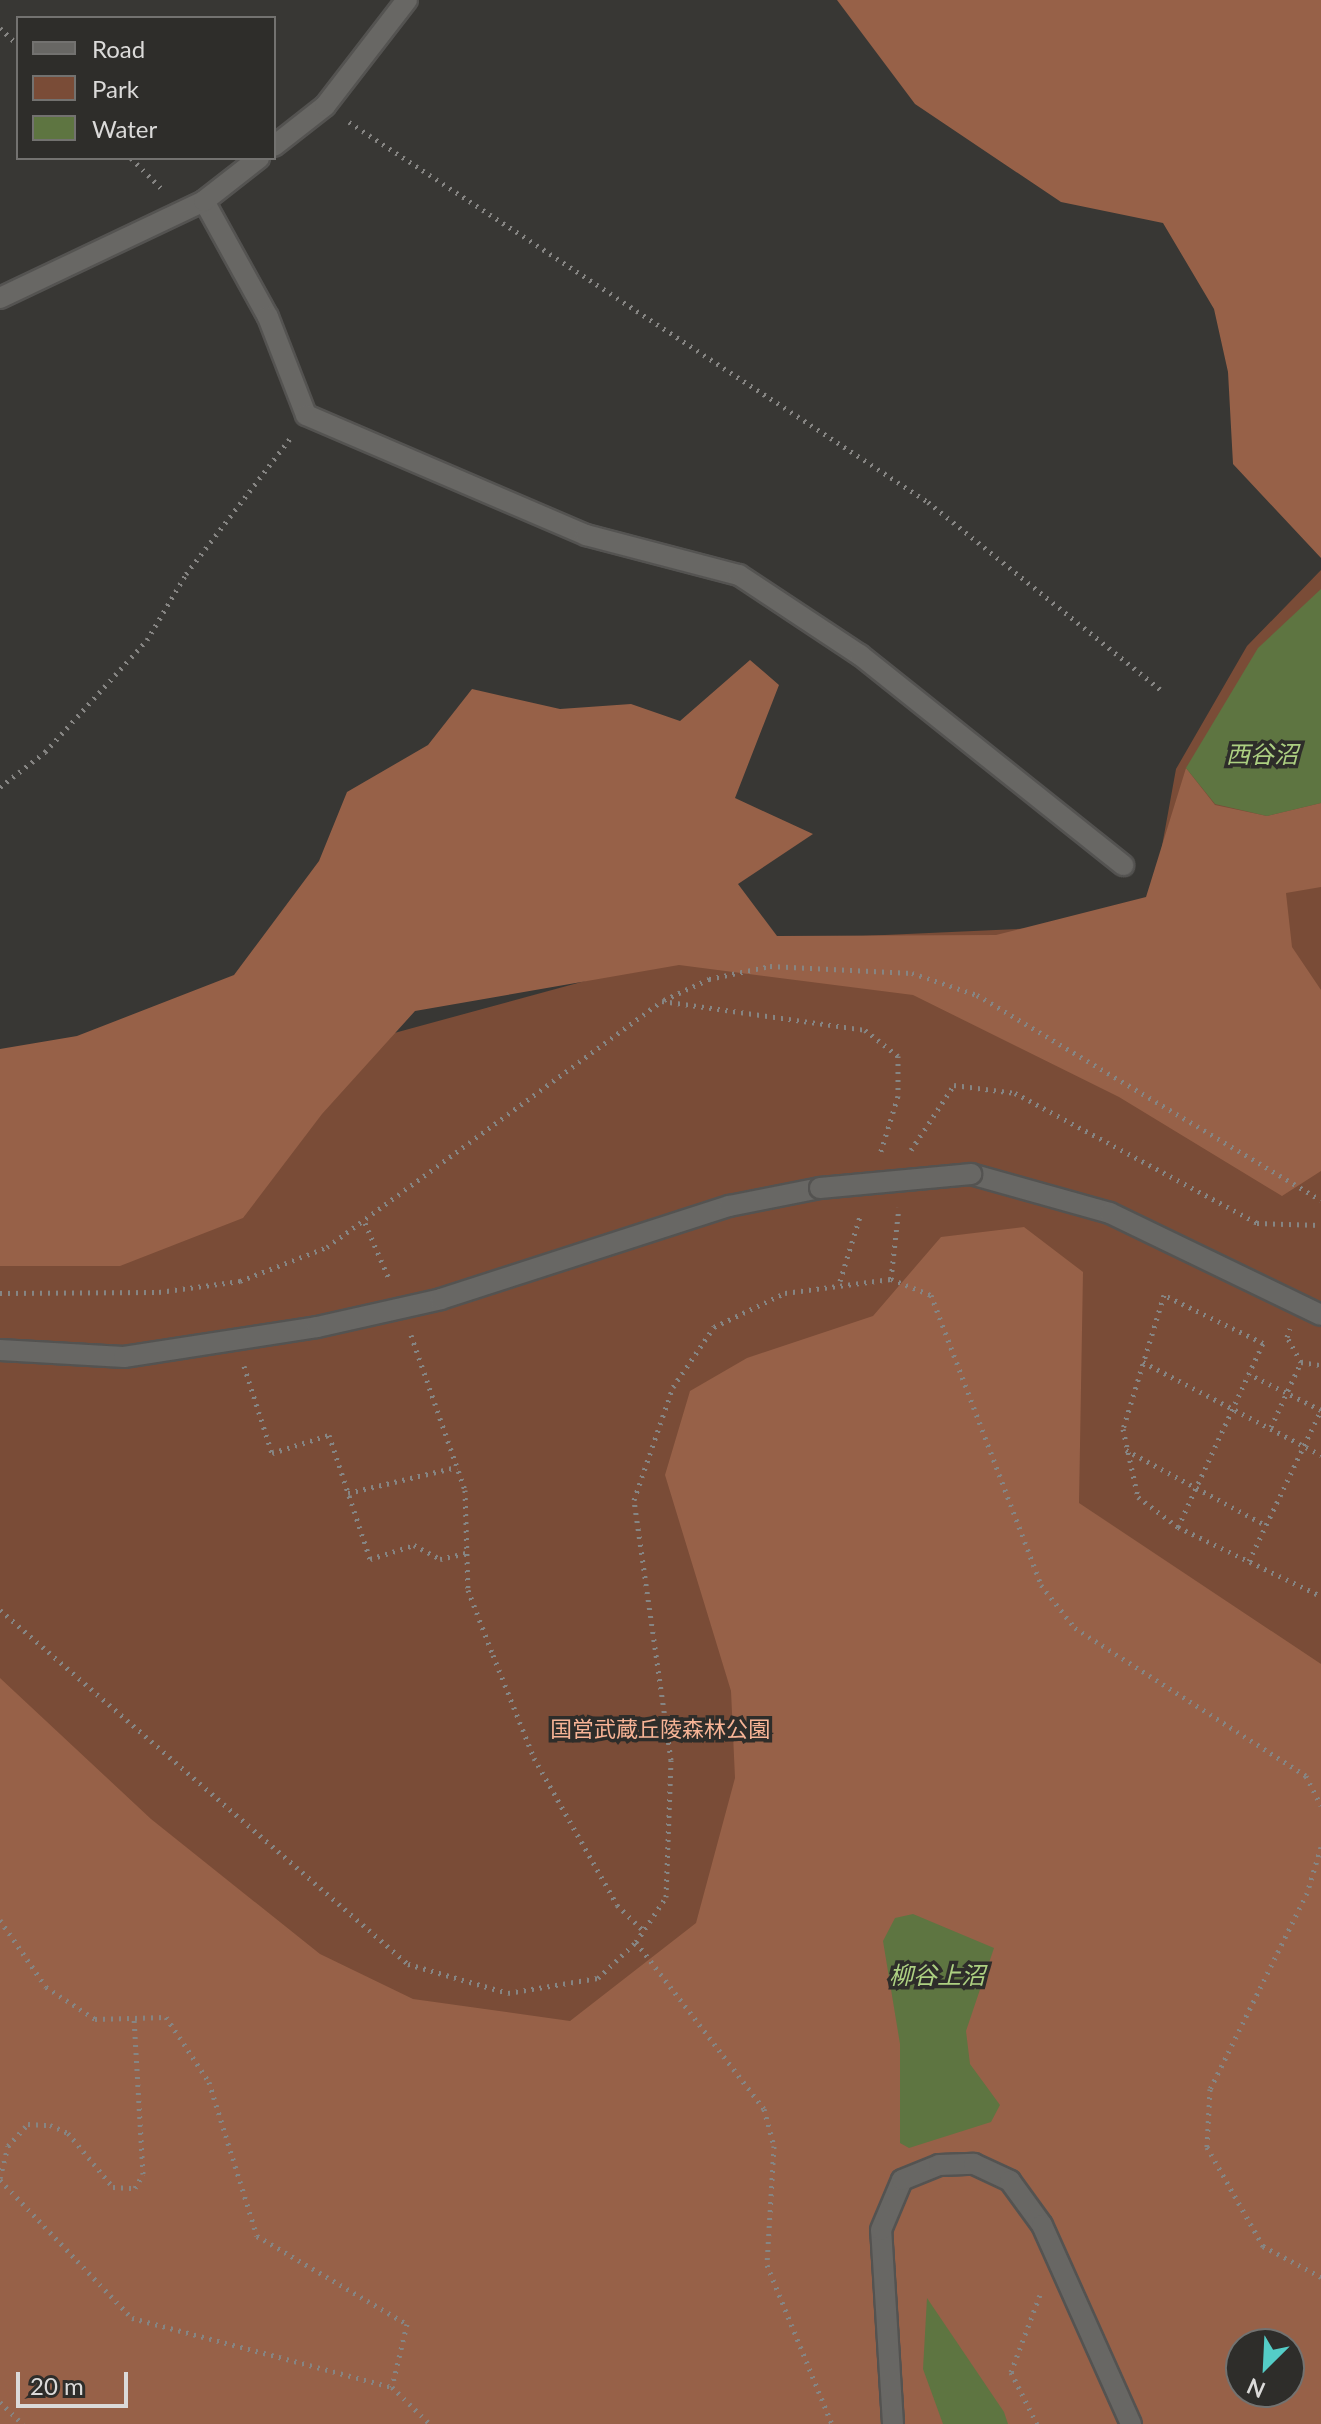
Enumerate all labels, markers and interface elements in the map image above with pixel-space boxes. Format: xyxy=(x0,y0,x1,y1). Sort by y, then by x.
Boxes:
legend xyxy=(16,16,276,160)
text: Road xyxy=(92,34,145,63)
text: Park xyxy=(92,74,139,103)
text: Water xyxy=(92,114,157,143)
water label: 西谷沼 xyxy=(1226,740,1298,768)
park label: 国営武蔵丘陵森林公園 xyxy=(550,1716,770,1742)
water label: 柳谷上沼 xyxy=(889,1961,985,1989)
north arrow xyxy=(1225,2328,1305,2408)
scale bar xyxy=(20,2356,132,2406)
text: 20 m xyxy=(30,2371,84,2400)
text: N xyxy=(1243,2373,1269,2404)

